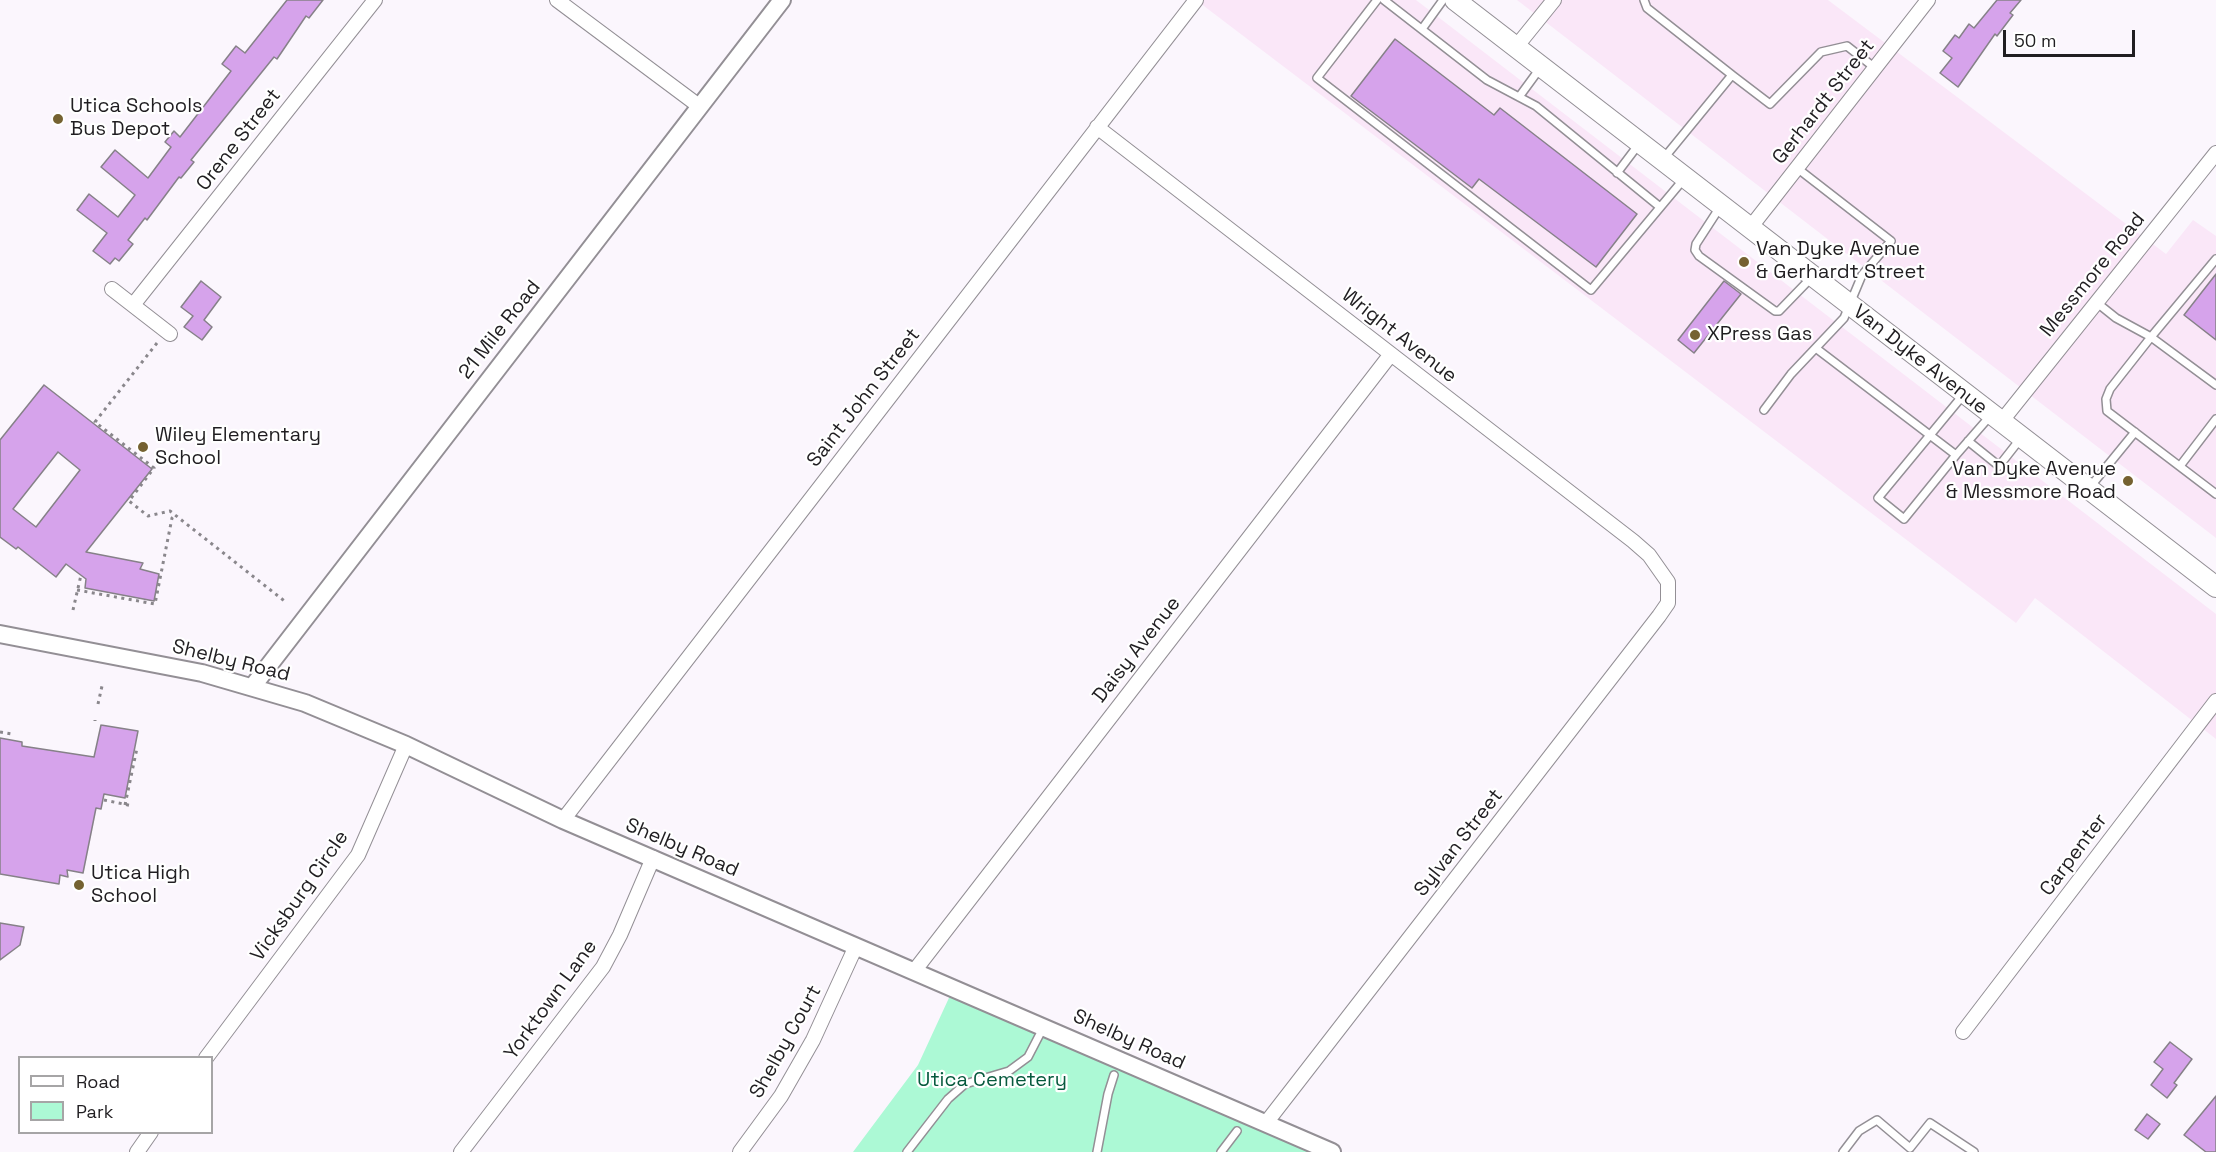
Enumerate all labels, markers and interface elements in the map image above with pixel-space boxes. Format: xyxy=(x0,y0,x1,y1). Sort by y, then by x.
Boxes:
scale bar xyxy=(2006,18,2138,56)
text: 50 m xyxy=(2014,29,2056,52)
street label: Gerhardt Street xyxy=(1768,35,1880,169)
street label: Orene Street xyxy=(192,84,286,196)
place label: Utica Schools Bus Depot xyxy=(70,95,203,142)
marker: Utica Schools Bus Depot xyxy=(51,112,65,126)
street label: Messmore Road xyxy=(2036,208,2150,342)
place label: Van Dyke Avenue & Gerhardt Street xyxy=(1756,238,1925,285)
marker: Van Dyke Avenue & Gerhardt Street xyxy=(1737,255,1751,269)
street label: 21 Mile Road xyxy=(454,276,546,384)
street label: Wright Avenue xyxy=(1337,284,1461,388)
street label: Van Dyke Avenue xyxy=(1848,300,1992,420)
place label: XPress Gas xyxy=(1707,323,1812,347)
street label: Saint John Street xyxy=(802,324,926,472)
marker: XPress Gas xyxy=(1688,328,1702,342)
place label: Wiley Elementary School xyxy=(155,424,321,471)
marker: Wiley Elementary School xyxy=(136,440,150,454)
place label: Van Dyke Avenue & Messmore Road xyxy=(1946,458,2116,505)
marker: Van Dyke Avenue & Messmore Road xyxy=(2121,474,2135,488)
street label: Daisy Avenue xyxy=(1088,592,1186,708)
street label: Shelby Road xyxy=(170,635,292,687)
street label: Sylvan Street xyxy=(1410,784,1508,902)
street label: Carpenter xyxy=(2035,809,2113,901)
street label: Shelby Road xyxy=(622,813,742,883)
street label: Vicksburg Circle xyxy=(246,826,354,966)
place label: Utica High School xyxy=(91,862,190,909)
marker: Utica High School xyxy=(72,878,86,892)
street label: Yorktown Lane xyxy=(500,935,602,1065)
street label: Shelby Court xyxy=(745,981,827,1103)
street label: Shelby Road xyxy=(1069,1005,1189,1075)
legend xyxy=(18,1056,213,1134)
park label: Utica Cemetery xyxy=(917,1069,1067,1093)
text: Road xyxy=(76,1070,120,1093)
text: Park xyxy=(76,1100,113,1123)

